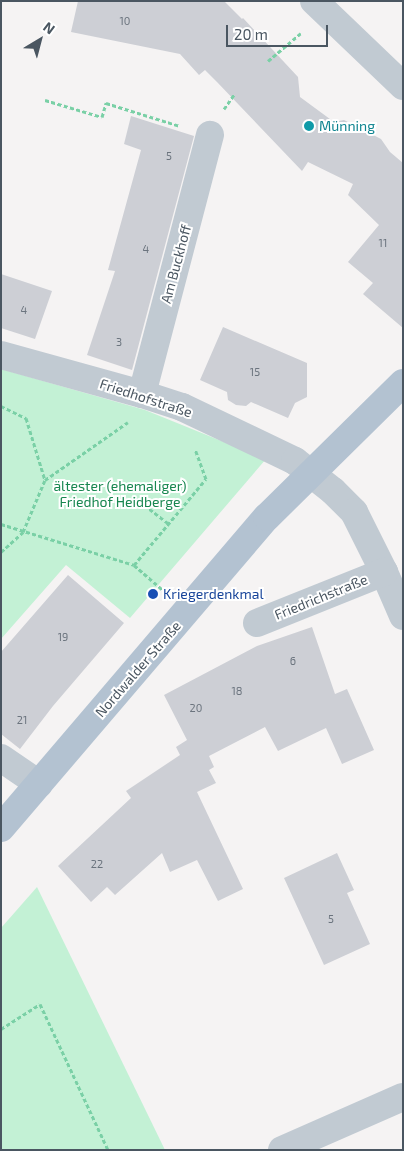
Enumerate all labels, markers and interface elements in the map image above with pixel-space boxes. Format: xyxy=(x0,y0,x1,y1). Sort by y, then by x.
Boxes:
house number: 10 xyxy=(119,14,131,28)
north arrow xyxy=(15,15,65,65)
scale bar xyxy=(229,15,332,47)
text: N xyxy=(40,18,58,37)
text: 20 m xyxy=(234,25,268,43)
place label: Münning xyxy=(319,118,375,134)
marker: Münning xyxy=(303,120,315,132)
house number: 5 xyxy=(166,149,172,163)
street label: Am Buckhoff xyxy=(157,223,195,305)
house number: 11 xyxy=(379,236,387,250)
house number: 4 xyxy=(143,242,149,256)
house number: 4 xyxy=(21,303,27,317)
house number: 3 xyxy=(116,335,122,349)
house number: 15 xyxy=(250,365,260,379)
street label: Friedhofstraße xyxy=(98,375,194,421)
park label: ältester (ehemaliger) Friedhof Heidberge xyxy=(53,478,187,511)
street label: Friedrichstraße xyxy=(272,571,370,623)
place label: Kriegerdenkmal xyxy=(163,586,264,602)
marker: Kriegerdenkmal xyxy=(147,588,159,600)
street label: Nordwalder Straße xyxy=(92,617,184,721)
house number: 19 xyxy=(58,630,68,644)
house number: 6 xyxy=(290,654,296,668)
house number: 18 xyxy=(231,684,243,698)
house number: 20 xyxy=(190,701,202,715)
house number: 21 xyxy=(17,713,27,727)
house number: 22 xyxy=(91,857,103,871)
house number: 5 xyxy=(328,912,334,926)

